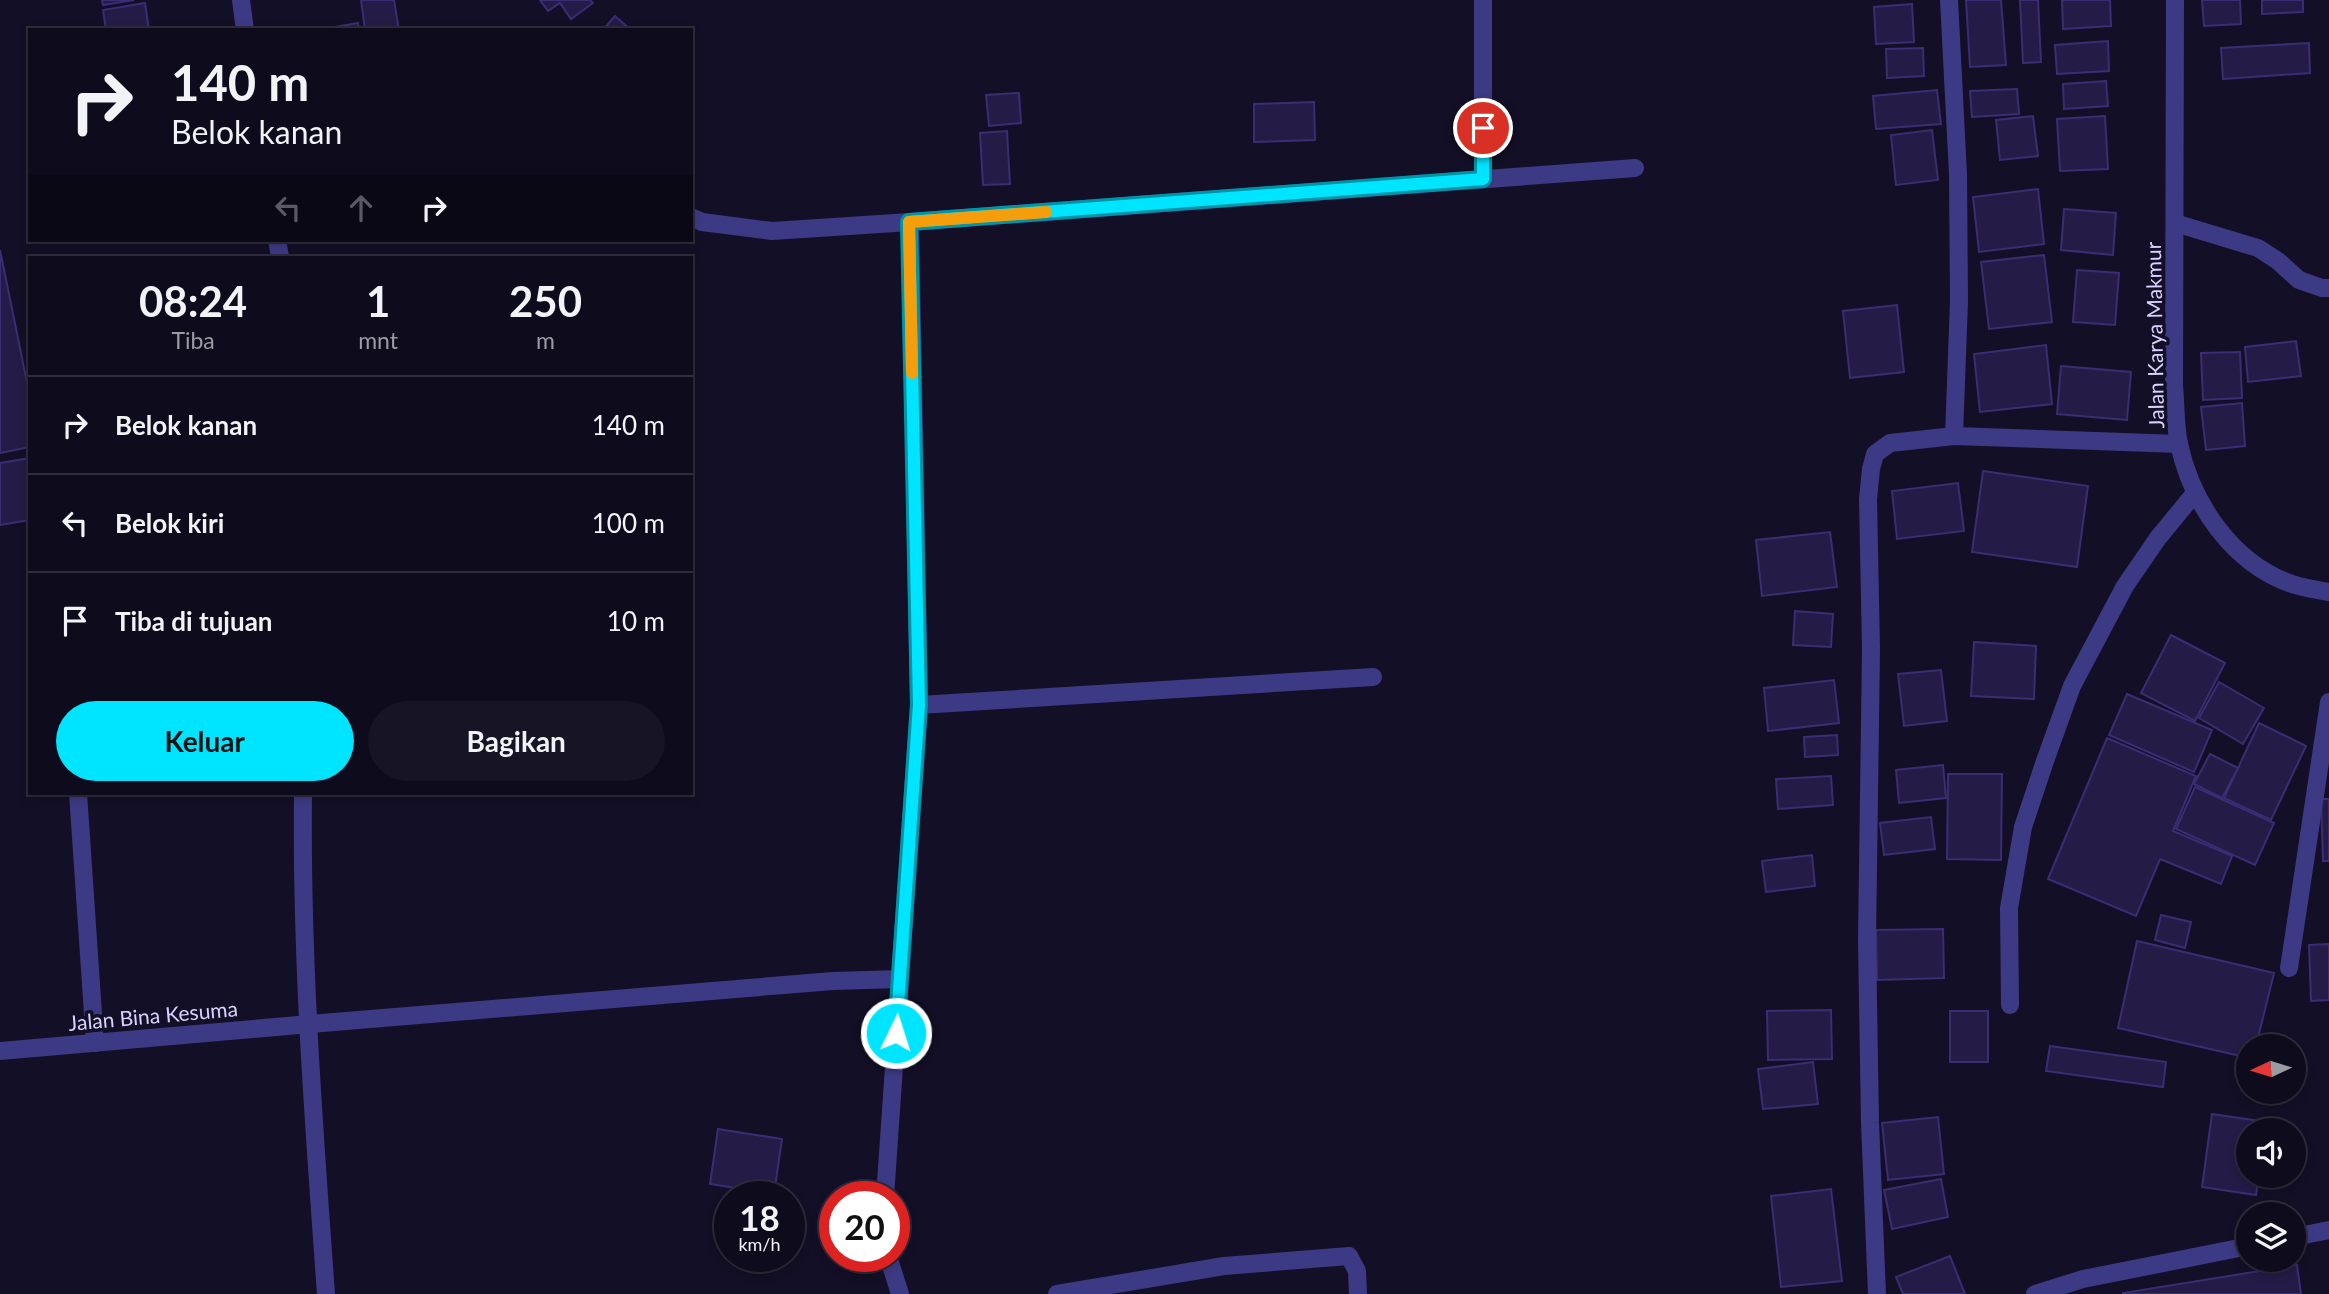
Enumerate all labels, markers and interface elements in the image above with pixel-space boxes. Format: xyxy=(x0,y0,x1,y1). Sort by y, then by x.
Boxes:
text: 140 m xyxy=(171,53,309,111)
icon: right xyxy=(56,56,147,147)
pin xyxy=(1453,98,1513,158)
icon: arrive xyxy=(1464,109,1502,147)
text: Belok kanan xyxy=(171,112,342,151)
icon: left xyxy=(269,189,307,227)
icon: ahead xyxy=(342,189,380,227)
icon: right xyxy=(415,189,453,227)
street label: Jalan Karya Makmur xyxy=(2140,241,2168,429)
text: 08:24 xyxy=(139,276,247,326)
text: 1 xyxy=(366,276,390,326)
text: 250 xyxy=(509,276,582,326)
text: Tiba xyxy=(171,326,215,354)
text: mnt xyxy=(358,326,398,354)
text: m xyxy=(536,326,555,354)
icon: right xyxy=(56,406,94,444)
text: Belok kanan xyxy=(115,409,257,441)
text: 140 m xyxy=(592,409,665,441)
icon: left xyxy=(56,504,94,542)
text: Belok kiri xyxy=(115,507,224,539)
text: 100 m xyxy=(592,507,665,539)
icon: arrive xyxy=(56,602,94,640)
text: Tiba di tujuan xyxy=(115,605,273,637)
text: 10 m xyxy=(607,605,665,637)
button: Keluar xyxy=(56,701,354,781)
button: Bagikan xyxy=(368,701,665,781)
street label: Jalan Bina Kesuma xyxy=(67,995,239,1035)
position arrow xyxy=(859,996,933,1070)
north arrow xyxy=(2236,1034,2306,1104)
map controls xyxy=(2236,1034,2306,1272)
button: sound xyxy=(2236,1118,2306,1188)
speed limit sign: 20 xyxy=(819,1181,910,1272)
text: 18 xyxy=(739,1196,780,1238)
button: layers xyxy=(2236,1202,2306,1272)
text: km/h xyxy=(738,1233,781,1255)

